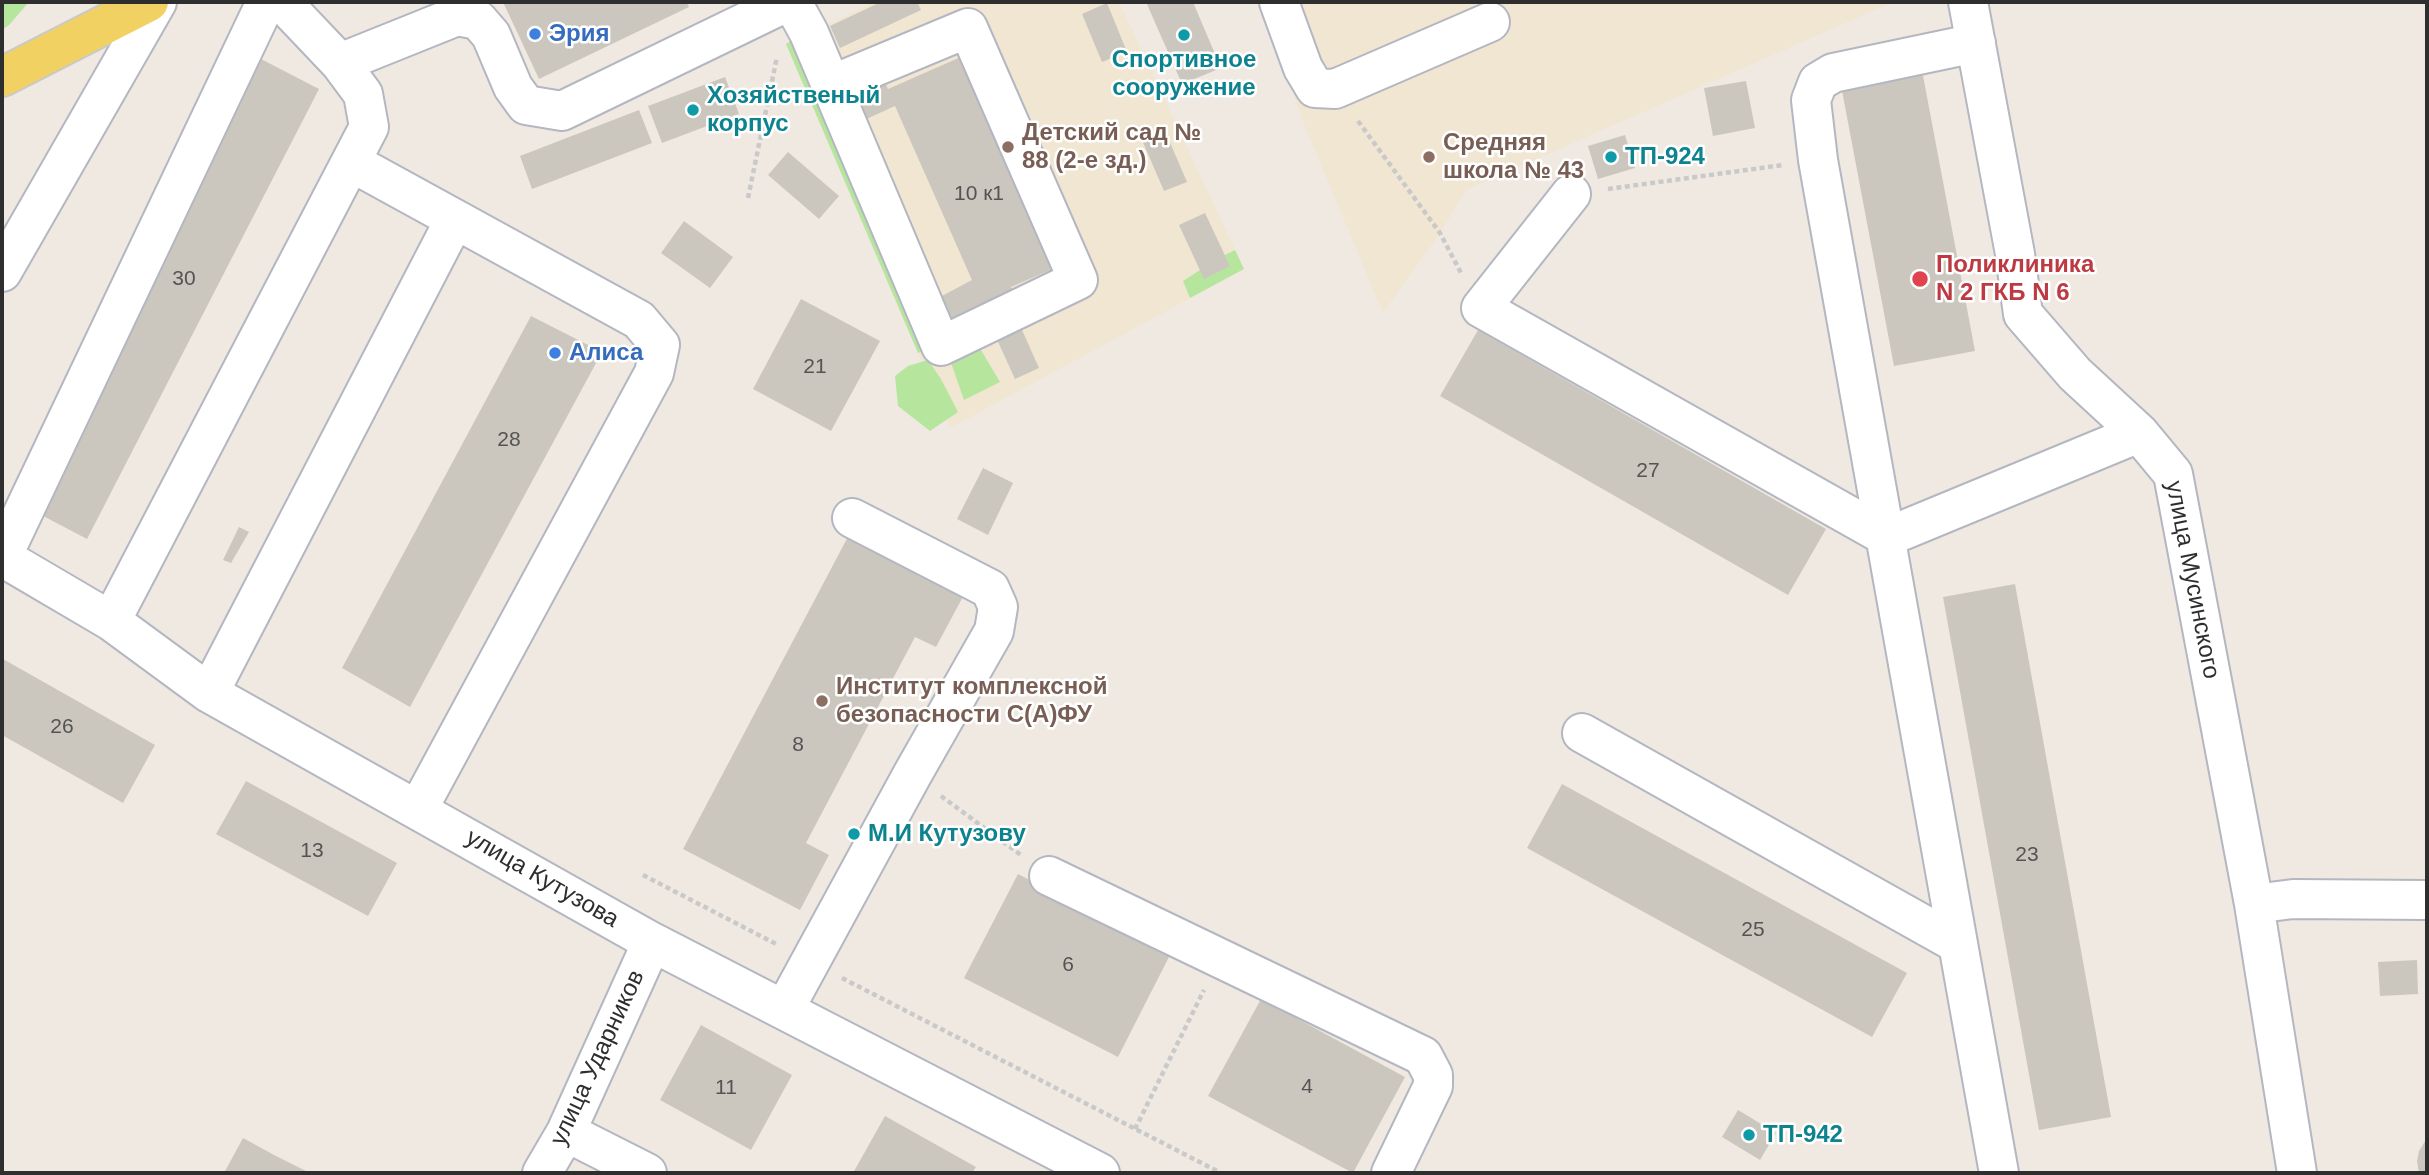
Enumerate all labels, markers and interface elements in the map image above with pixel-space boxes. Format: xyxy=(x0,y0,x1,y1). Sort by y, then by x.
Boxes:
place label: Эрия xyxy=(549,20,609,48)
marker: Эрия xyxy=(527,26,543,42)
marker: Спортивное сооружение xyxy=(1176,27,1192,43)
place label: Спортивное сооружение xyxy=(1112,46,1256,102)
place label: Хозяйственый корпус xyxy=(707,82,880,138)
marker: Хозяйственый корпус xyxy=(685,102,701,118)
place label: Детский сад № 88 (2-е зд.) xyxy=(1022,119,1201,175)
place label: Средняя школа № 43 xyxy=(1443,129,1584,185)
marker: Детский сад № 88 (2-е зд.) xyxy=(1000,139,1016,155)
place label: ТП-924 xyxy=(1625,143,1705,171)
marker: Средняя школа № 43 xyxy=(1421,149,1437,165)
marker: ТП-924 xyxy=(1603,149,1619,165)
house number: 10 к1 xyxy=(954,181,1004,207)
place label: Поликлиника N 2 ГКБ N 6 xyxy=(1936,251,2094,307)
house number: 30 xyxy=(172,266,196,292)
marker: Поликлиника N 2 ГКБ N 6 xyxy=(1910,269,1930,289)
place label: Алиса xyxy=(569,339,643,367)
marker: Алиса xyxy=(547,345,563,361)
house number: 21 xyxy=(803,354,827,380)
house number: 28 xyxy=(497,427,521,453)
house number: 27 xyxy=(1636,458,1660,484)
street label: улица Мусинского xyxy=(2159,479,2225,681)
place label: Институт комплексной безопасности С(А)ФУ xyxy=(836,673,1108,729)
marker: Институт комплексной безопасности С(А)ФУ xyxy=(814,693,830,709)
house number: 26 xyxy=(50,714,74,740)
house number: 8 xyxy=(792,732,804,758)
place label: М.И Кутузову xyxy=(868,820,1026,848)
street label: улица Кутузова xyxy=(460,824,624,934)
marker: М.И Кутузову xyxy=(846,826,862,842)
house number: 13 xyxy=(300,838,324,864)
house number: 23 xyxy=(2015,842,2039,868)
house number: 25 xyxy=(1741,917,1765,943)
house number: 6 xyxy=(1062,952,1074,978)
street label: улица Ударников xyxy=(545,966,651,1150)
house number: 4 xyxy=(1301,1074,1313,1100)
house number: 11 xyxy=(715,1075,737,1101)
place label: ТП-942 xyxy=(1763,1121,1843,1149)
marker: ТП-942 xyxy=(1741,1127,1757,1143)

